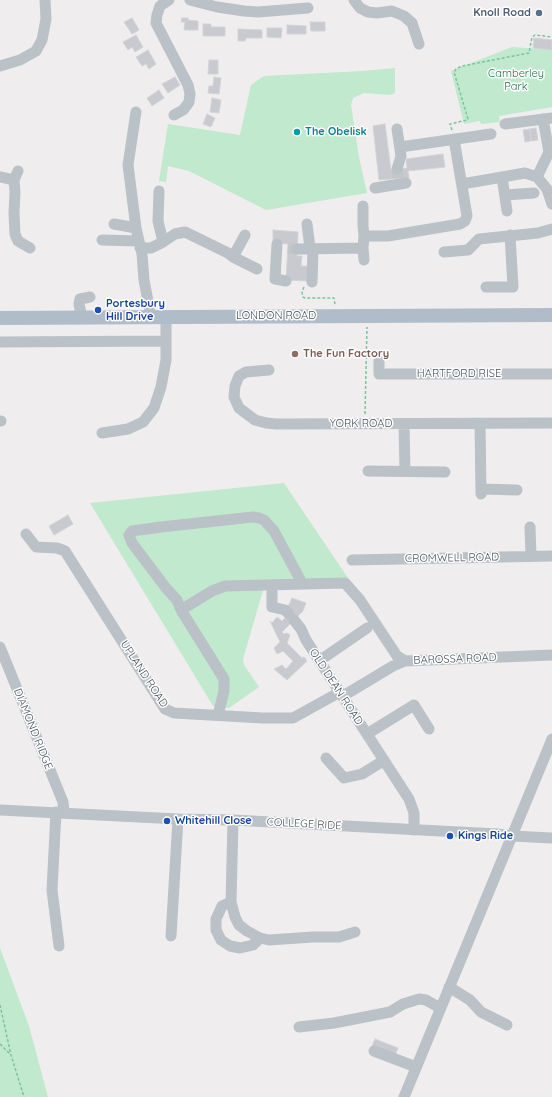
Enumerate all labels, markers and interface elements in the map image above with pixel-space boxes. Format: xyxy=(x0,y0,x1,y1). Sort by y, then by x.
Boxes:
place label: Knoll Road xyxy=(473,6,531,20)
marker: Knoll Road xyxy=(534,8,544,18)
park label: Camberley Park xyxy=(488,67,544,93)
place label: The Obelisk xyxy=(305,125,367,139)
marker: The Obelisk xyxy=(292,127,302,137)
place label: Portesbury Hill Drive xyxy=(106,297,165,323)
marker: Portesbury Hill Drive xyxy=(93,305,103,315)
street label: LONDON ROAD xyxy=(236,309,316,323)
place label: The Fun Factory xyxy=(303,347,389,361)
marker: The Fun Factory xyxy=(290,349,300,359)
street label: HARTFORD RISE xyxy=(417,367,501,381)
street label: YORK ROAD xyxy=(330,417,392,431)
street label: CROMWELL ROAD xyxy=(405,551,499,565)
street label: UPLAND ROAD xyxy=(118,638,170,710)
street label: OLD DEAN ROAD xyxy=(306,646,366,728)
street label: BAROSSA ROAD xyxy=(413,651,497,667)
street label: DIAMOND RIDGE xyxy=(11,687,55,771)
place label: Whitehill Close xyxy=(175,814,252,828)
street label: COLLEGE RIDE xyxy=(266,815,342,833)
marker: Whitehill Close xyxy=(162,816,172,826)
place label: Kings Ride xyxy=(458,829,513,843)
marker: Kings Ride xyxy=(445,831,455,841)

